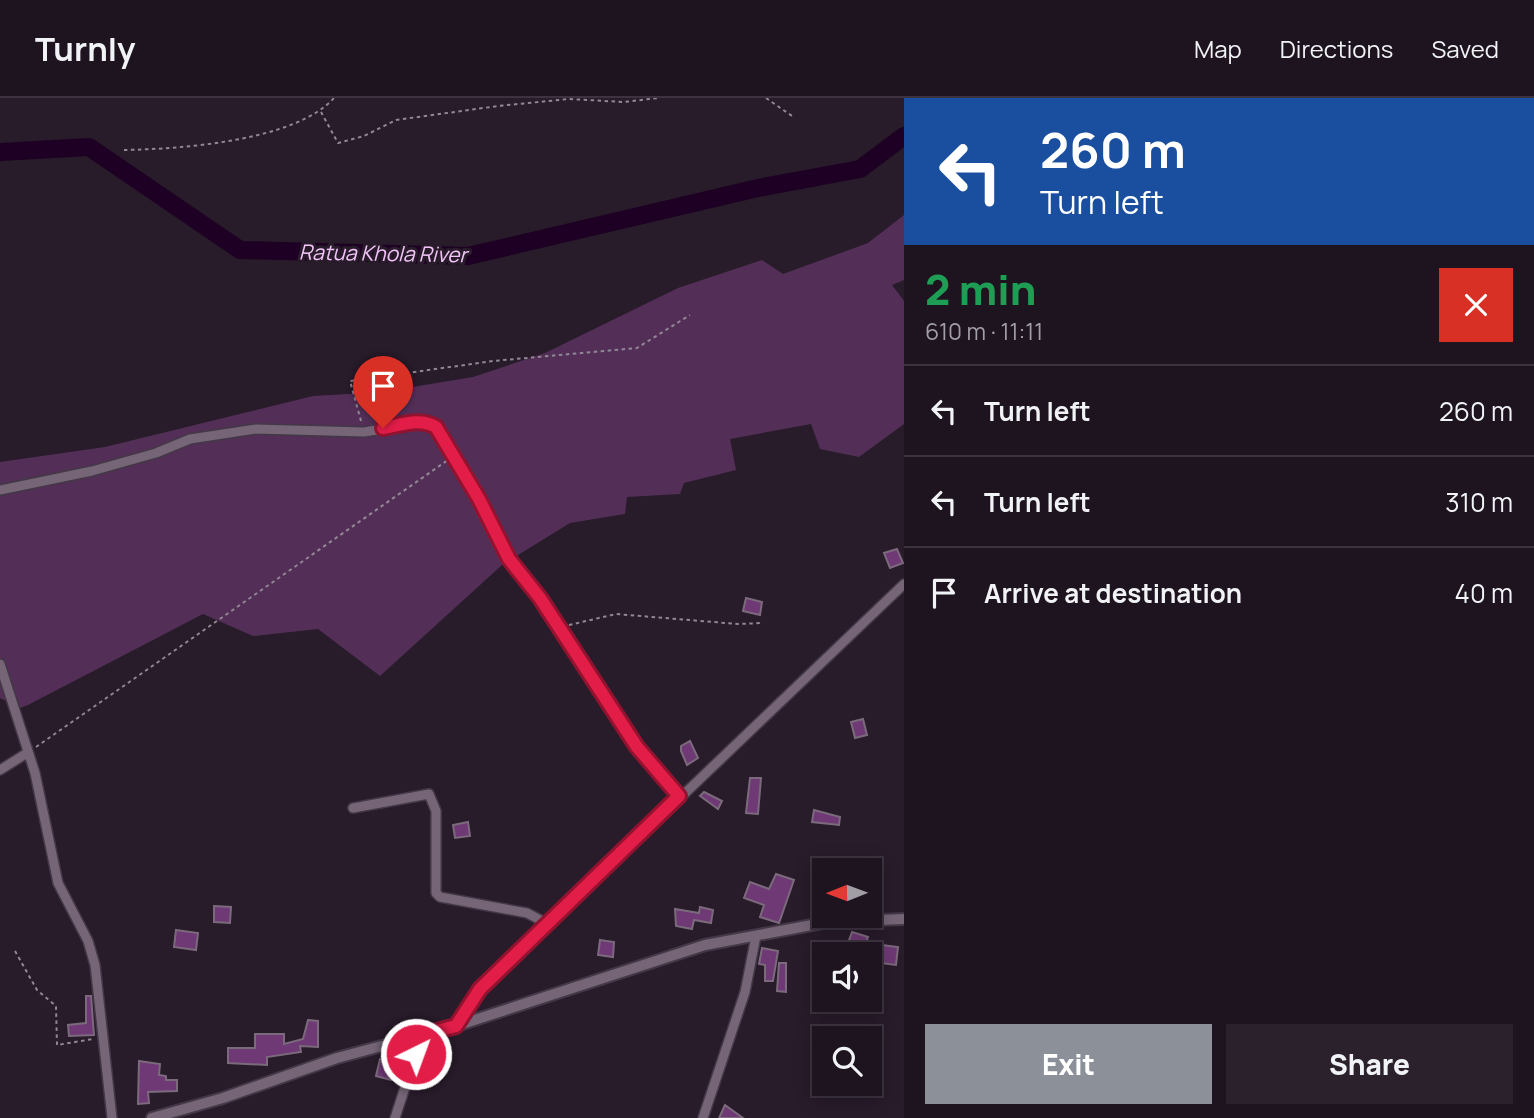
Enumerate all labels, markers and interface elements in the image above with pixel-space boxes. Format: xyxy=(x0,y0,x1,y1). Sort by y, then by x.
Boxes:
text: Turnly xyxy=(35,26,136,71)
text: Map xyxy=(1194,32,1242,65)
text: Directions xyxy=(1280,32,1393,65)
text: Saved xyxy=(1431,32,1499,65)
text: 260 m xyxy=(1040,116,1186,183)
icon: left xyxy=(925,126,1016,217)
text: Turn left xyxy=(1040,180,1164,224)
water label: Ratua Khola River xyxy=(299,238,470,269)
text: 2 min xyxy=(925,260,1036,318)
button: close xyxy=(1439,268,1513,342)
text: 610 m · 11:11 xyxy=(925,315,1043,347)
pin xyxy=(353,356,413,428)
icon: arrive xyxy=(364,367,402,405)
icon: left xyxy=(925,392,963,430)
text: Turn left xyxy=(984,393,1091,429)
text: 260 m xyxy=(1439,393,1513,429)
icon: left xyxy=(925,483,963,521)
text: Turn left xyxy=(984,484,1091,520)
text: 310 m xyxy=(1445,484,1513,520)
icon: arrive xyxy=(925,574,963,612)
text: Arrive at destination xyxy=(984,575,1242,611)
text: 40 m xyxy=(1455,575,1513,611)
north arrow xyxy=(812,858,882,928)
map controls xyxy=(812,858,882,1096)
button: sound xyxy=(812,942,882,1012)
position arrow xyxy=(379,1017,453,1091)
button: Exit xyxy=(925,1024,1212,1104)
button: Share xyxy=(1226,1024,1513,1104)
button: search xyxy=(812,1026,882,1096)

